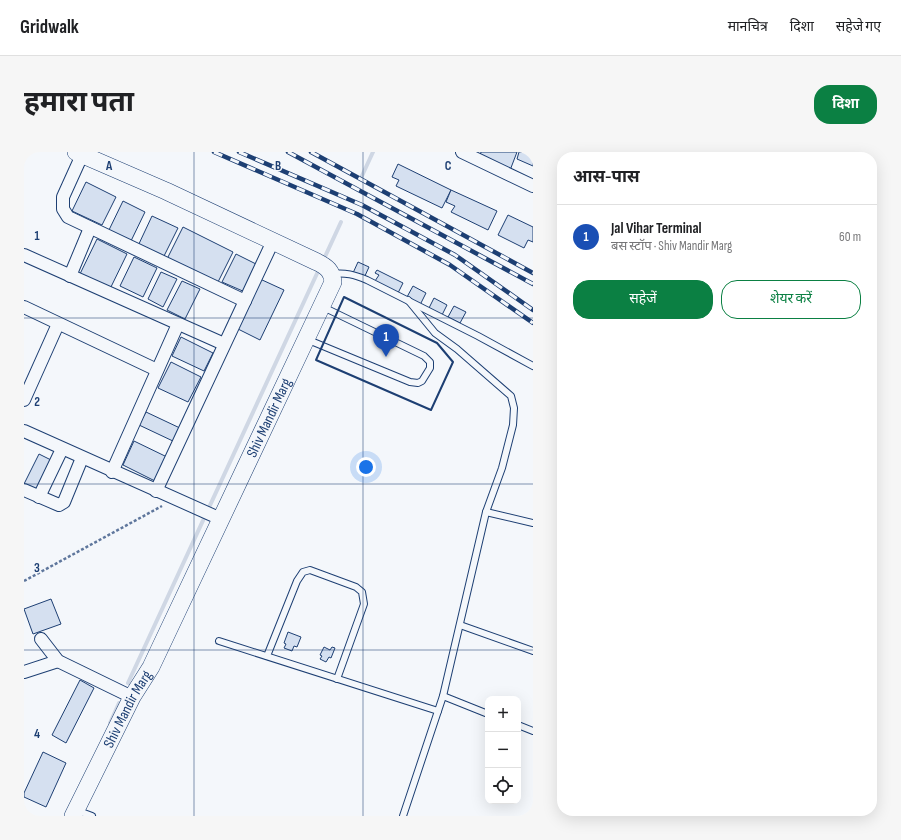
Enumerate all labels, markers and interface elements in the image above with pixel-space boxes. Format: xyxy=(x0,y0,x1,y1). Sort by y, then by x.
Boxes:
text: Gridwalk xyxy=(20,16,79,39)
text: मानचित्र xyxy=(728,18,768,35)
text: दिशा xyxy=(790,18,814,35)
text: सहेजे गए xyxy=(836,18,881,35)
button: दिशा xyxy=(814,85,877,124)
text: हमारा पता xyxy=(24,86,134,119)
text: A xyxy=(105,158,113,174)
text: B xyxy=(275,158,281,174)
text: C xyxy=(445,158,452,174)
text: आस-पास xyxy=(573,167,640,187)
text: Jal Vihar Terminal xyxy=(611,219,702,238)
text: 1 xyxy=(34,228,40,244)
text: 1 xyxy=(583,229,589,245)
text: 60 m xyxy=(839,229,861,245)
text: बस स्टॉप · Shiv Mandir Marg xyxy=(611,238,732,254)
button: सहेजें xyxy=(573,280,713,319)
button: शेयर करें xyxy=(721,280,861,319)
pin: 1 xyxy=(373,324,399,357)
street label: Shiv Mandir Marg xyxy=(242,375,296,460)
text: 2 xyxy=(34,394,40,410)
your location xyxy=(356,457,376,477)
text: 3 xyxy=(34,560,40,576)
street label: Shiv Mandir Marg xyxy=(99,667,156,751)
map controls xyxy=(485,696,521,804)
button: + xyxy=(485,696,521,732)
text: 4 xyxy=(34,726,40,742)
button: − xyxy=(485,732,521,768)
button: locate xyxy=(485,768,521,804)

